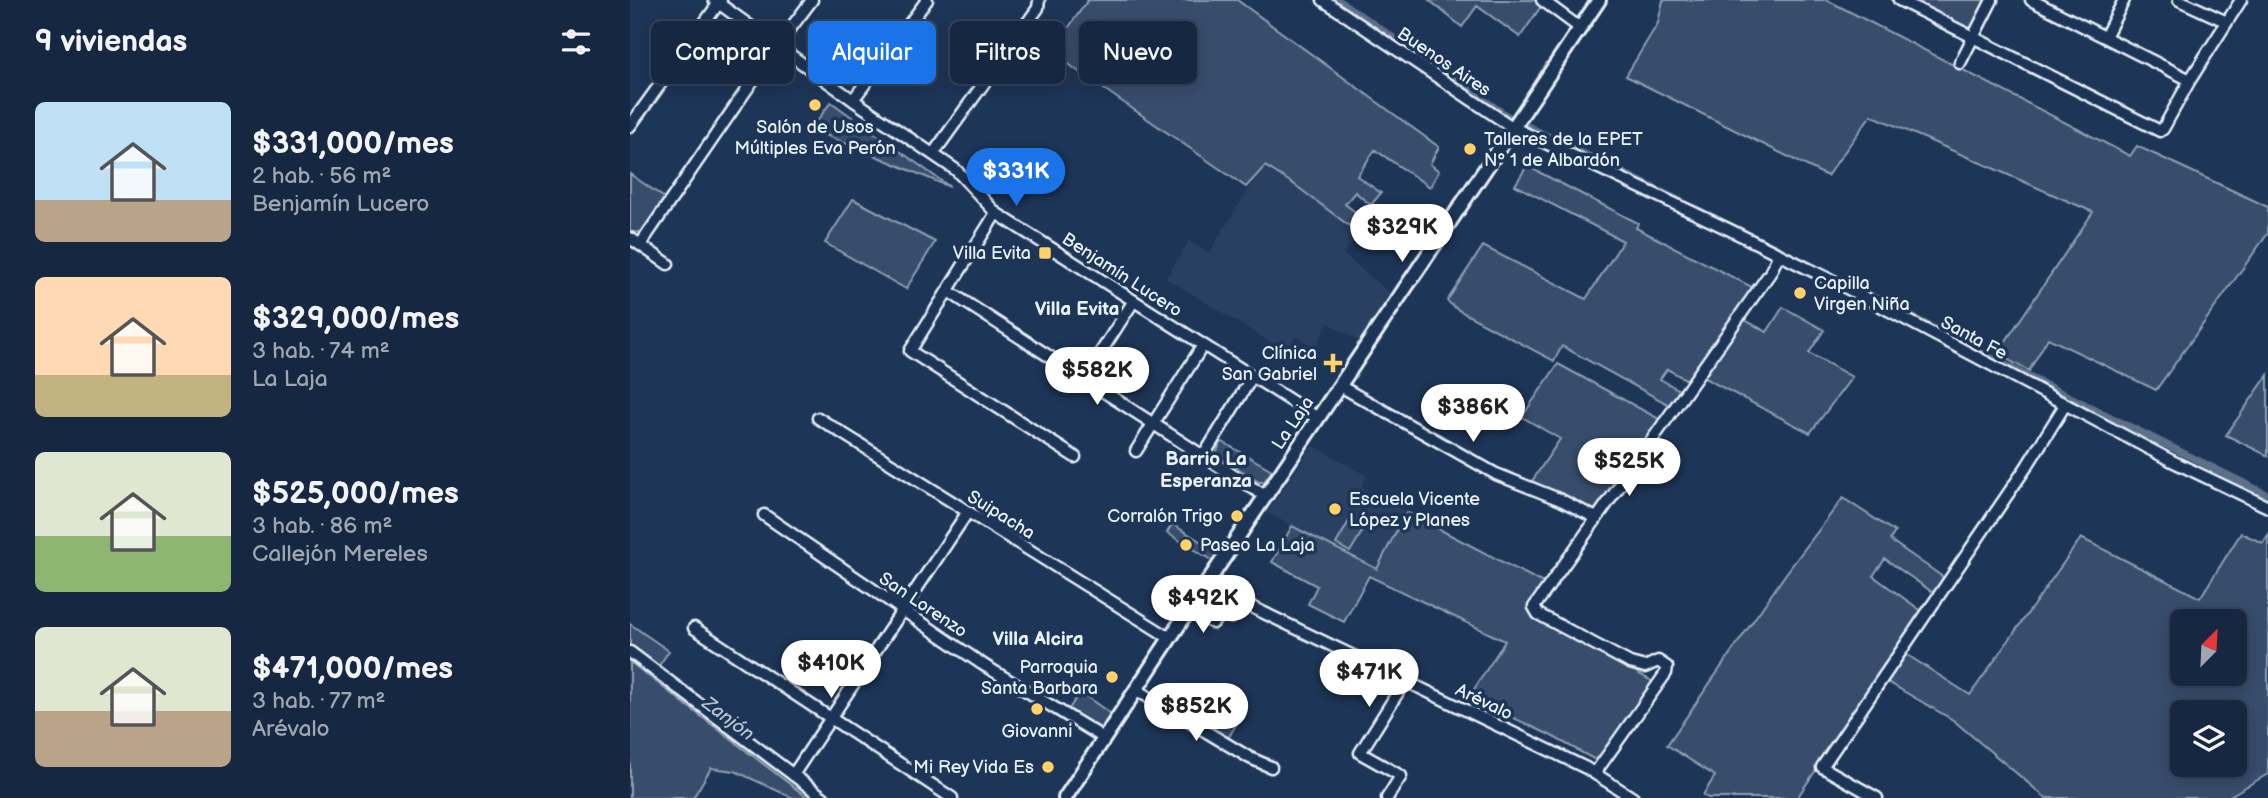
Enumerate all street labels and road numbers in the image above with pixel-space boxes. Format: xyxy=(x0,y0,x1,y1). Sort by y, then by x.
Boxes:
street label: Buenos Aires xyxy=(1393,23,1495,101)
street label: Benjamín Lucero xyxy=(1058,228,1186,322)
street label: Santa Fe xyxy=(1937,312,2011,364)
street label: La Laja xyxy=(1268,393,1318,453)
street label: Suipacha xyxy=(963,486,1039,544)
street label: San Lorenzo xyxy=(875,568,971,642)
street label: Arévalo xyxy=(1452,679,1516,725)

